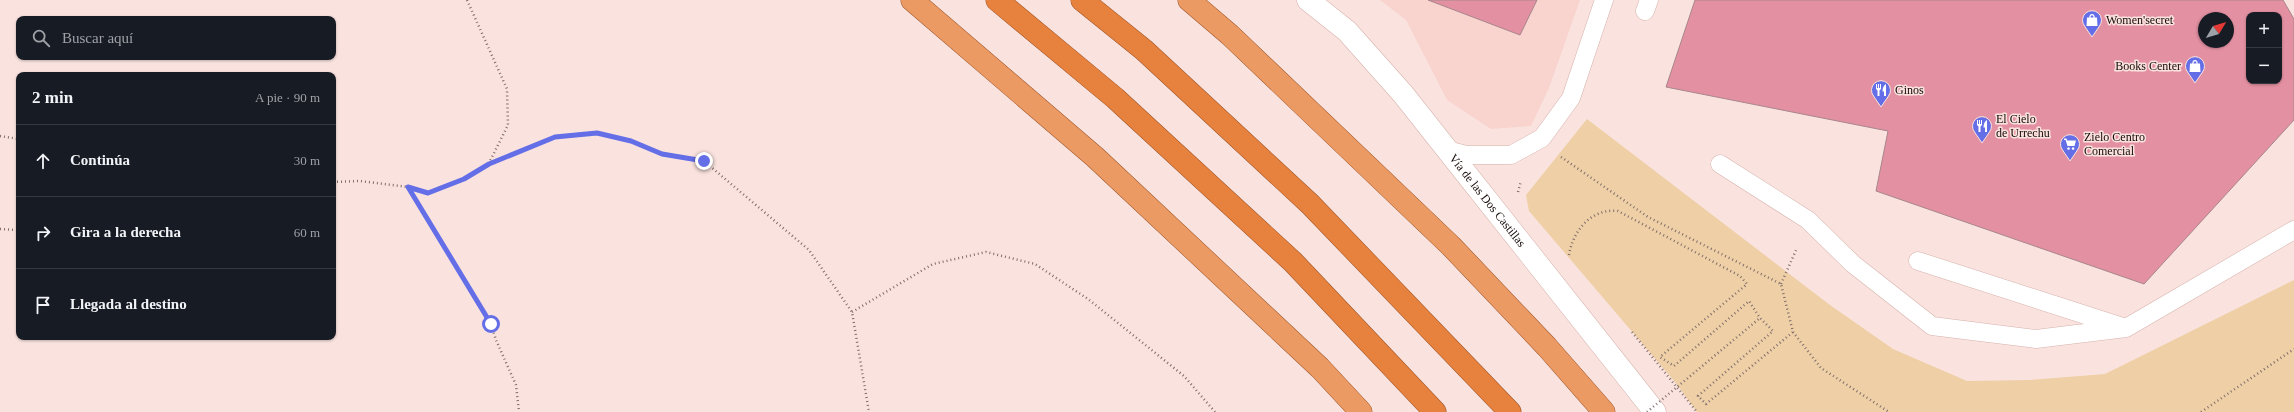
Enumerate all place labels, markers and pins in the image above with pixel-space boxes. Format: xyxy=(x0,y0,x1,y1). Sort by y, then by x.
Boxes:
shop icon: Women'secret xyxy=(2081,9,2103,37)
place label: Women'secret xyxy=(2106,13,2174,27)
shop icon: Books Center xyxy=(2184,55,2206,83)
place label: Books Center xyxy=(2115,59,2181,73)
restaurant icon: Ginos xyxy=(1870,79,1892,107)
place label: Ginos xyxy=(1895,83,1924,97)
place label: El Cielo de Urrechu xyxy=(1996,112,2050,140)
restaurant icon: El Cielo de Urrechu xyxy=(1971,115,1993,143)
place label: Zielo Centro Comercial xyxy=(2084,130,2145,158)
supermarket icon: Zielo Centro Comercial xyxy=(2059,133,2081,161)

